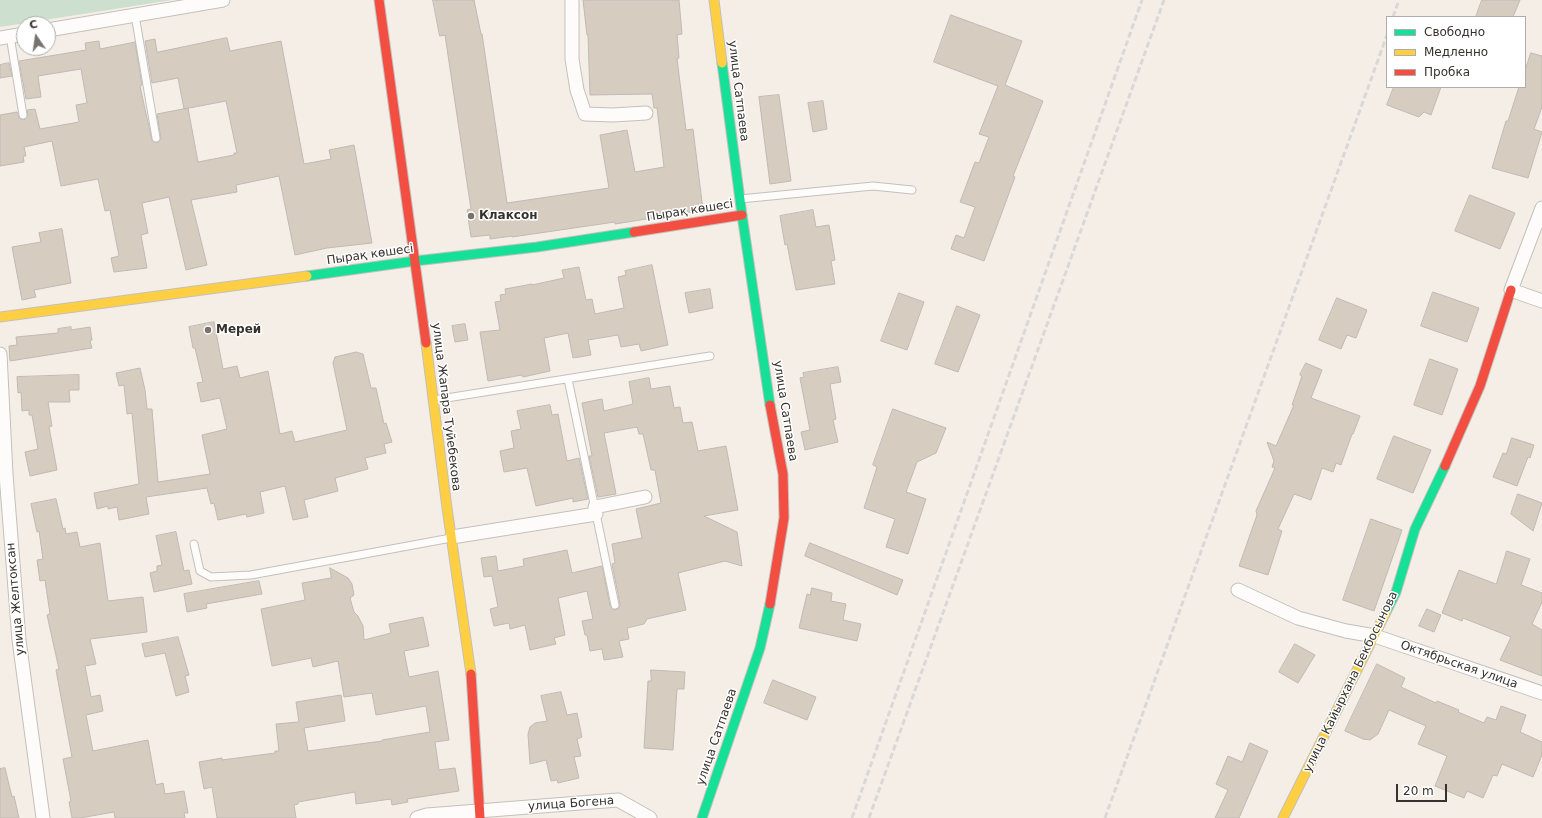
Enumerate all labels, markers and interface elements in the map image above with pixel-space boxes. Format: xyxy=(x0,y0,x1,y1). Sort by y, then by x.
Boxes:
north arrow xyxy=(16,16,56,56)
legend xyxy=(1386,16,1526,88)
text: С xyxy=(28,18,39,32)
text: Свободно xyxy=(1424,25,1485,39)
street label: улица Сатпаева xyxy=(725,40,751,142)
text: Медленно xyxy=(1424,45,1488,59)
text: Пробка xyxy=(1424,65,1470,79)
street label: Пырақ көшесі xyxy=(646,197,734,225)
place label: Клаксон xyxy=(479,209,537,223)
marker: Клаксон xyxy=(466,211,476,221)
street label: Пырақ көшесі xyxy=(326,242,414,268)
street label: улица Жапара Туйебекова xyxy=(429,322,463,492)
place label: Мерей xyxy=(216,323,261,337)
marker: Мерей xyxy=(203,325,213,335)
street label: улица Сатпаева xyxy=(770,360,800,462)
street label: улица Желтоксан xyxy=(4,542,28,656)
street label: улица Кайырхана Бекбосынова xyxy=(1301,589,1401,775)
street label: Октябрьская улица xyxy=(1398,638,1520,692)
street label: улица Сатпаева xyxy=(694,687,740,787)
scale bar xyxy=(1398,776,1449,802)
text: 20 m xyxy=(1403,784,1434,798)
street label: улица Богена xyxy=(527,794,615,814)

